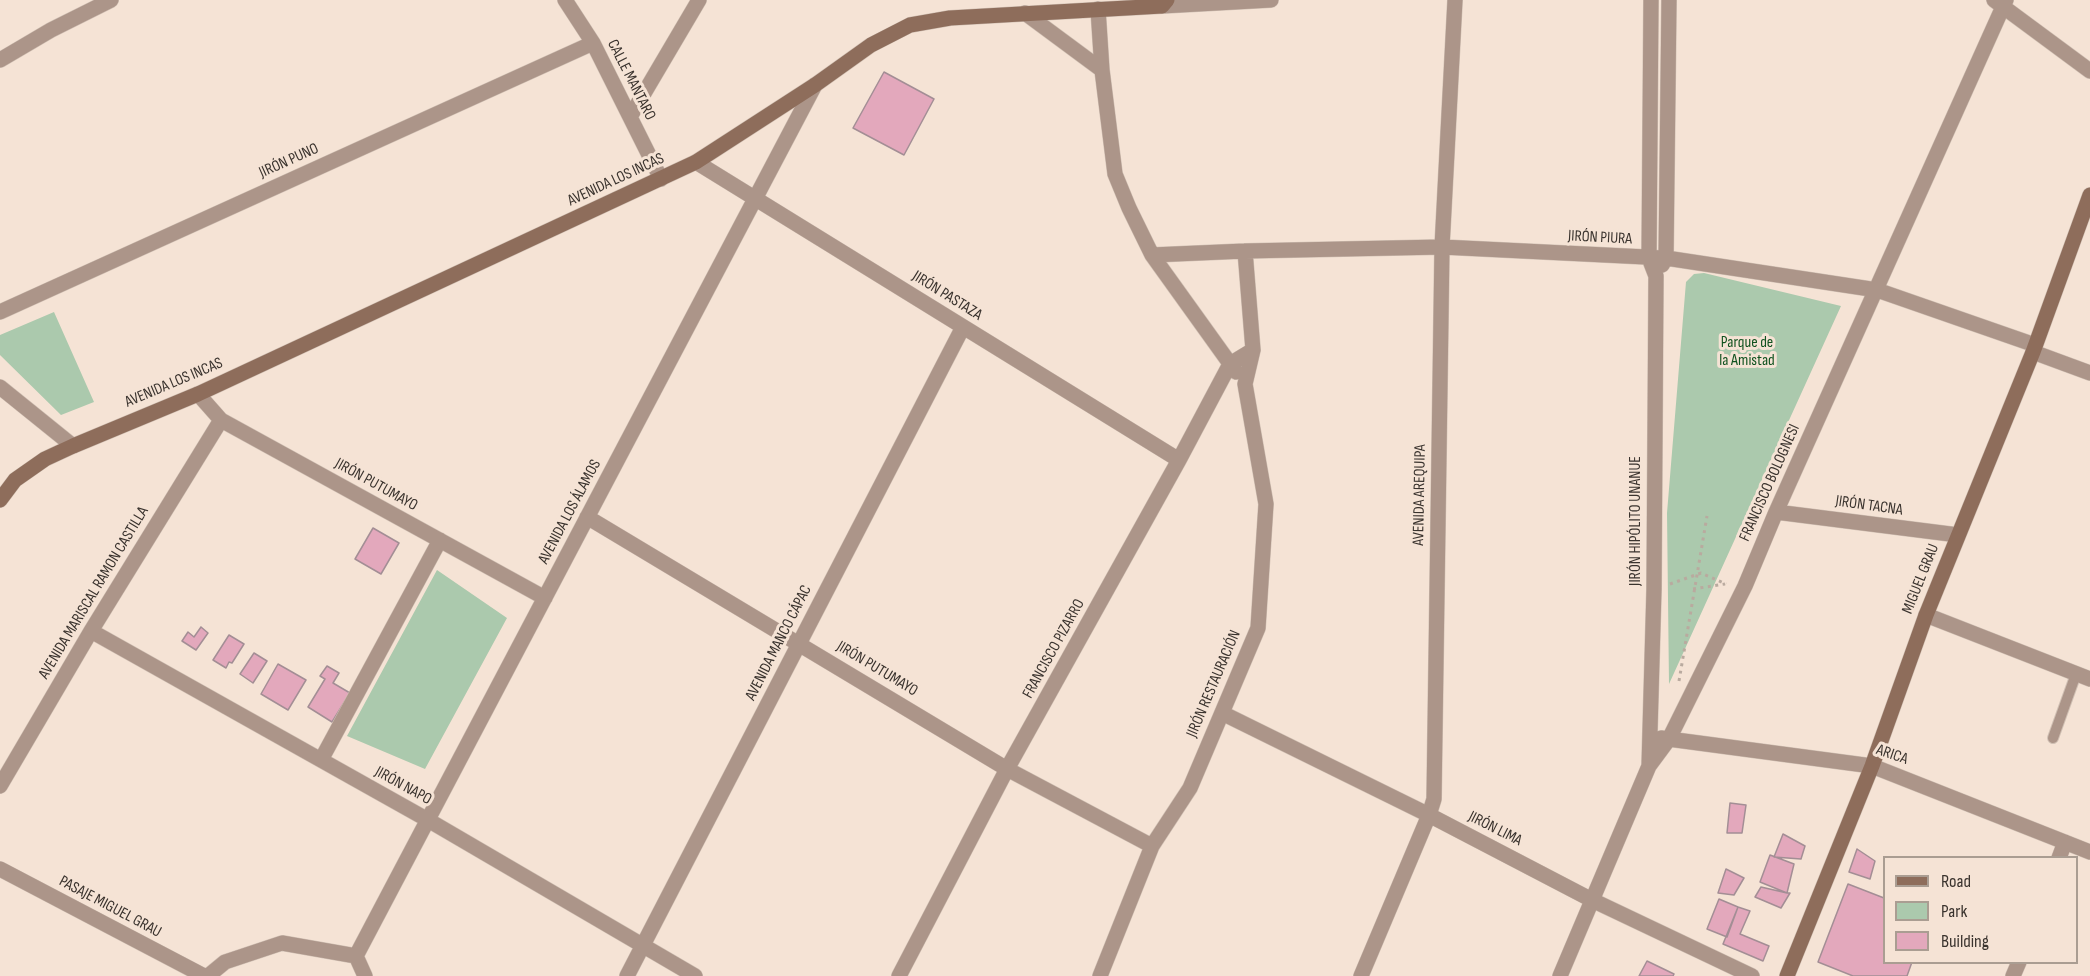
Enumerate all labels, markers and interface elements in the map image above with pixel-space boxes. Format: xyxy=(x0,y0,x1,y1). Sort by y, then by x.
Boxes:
street label: CALLE MANTARO xyxy=(602,36,660,124)
street label: JIRÓN PUNO xyxy=(256,139,322,183)
street label: AVENIDA LOS INCAS xyxy=(565,149,667,211)
street label: JIRÓN PIURA xyxy=(1567,227,1633,249)
street label: JIRÓN PASTAZA xyxy=(909,267,985,325)
park label: Parque de la Amistad xyxy=(1719,333,1775,371)
street label: AVENIDA LOS INCAS xyxy=(122,354,226,412)
street label: FRANCISCO BOLOGNESI xyxy=(1736,422,1804,544)
street label: AVENIDA AREQUIPA xyxy=(1410,444,1430,546)
street label: JIRÓN PUTUMAYO xyxy=(331,454,421,516)
street label: JIRÓN HIPÓLITO UNANUE xyxy=(1626,456,1646,586)
street label: AVENIDA LOS ÁLAMOS xyxy=(534,457,606,567)
street label: JIRÓN TACNA xyxy=(1834,492,1904,520)
street label: AVENIDA MARISCAL RAMON CASTILLA xyxy=(35,503,153,683)
street label: MIGUEL GRAU xyxy=(1898,541,1944,617)
street label: AVENIDA MANCO CÁPAC xyxy=(742,582,816,704)
street label: FRANCISCO PIZARRO xyxy=(1019,596,1089,702)
street label: JIRÓN RESTAURACIÓN xyxy=(1183,627,1245,741)
street label: JIRÓN PUTUMAYO xyxy=(833,637,921,701)
street label: ARICA xyxy=(1874,741,1910,769)
street label: JIRÓN NAPO xyxy=(371,763,435,809)
street label: JIRÓN LIMA xyxy=(1465,807,1525,851)
legend xyxy=(1883,856,2078,964)
text: Road xyxy=(1941,871,1971,892)
street label: PASAJE MIGUEL GRAU xyxy=(56,872,164,942)
text: Park xyxy=(1941,901,1967,922)
text: Building xyxy=(1941,931,1989,952)

